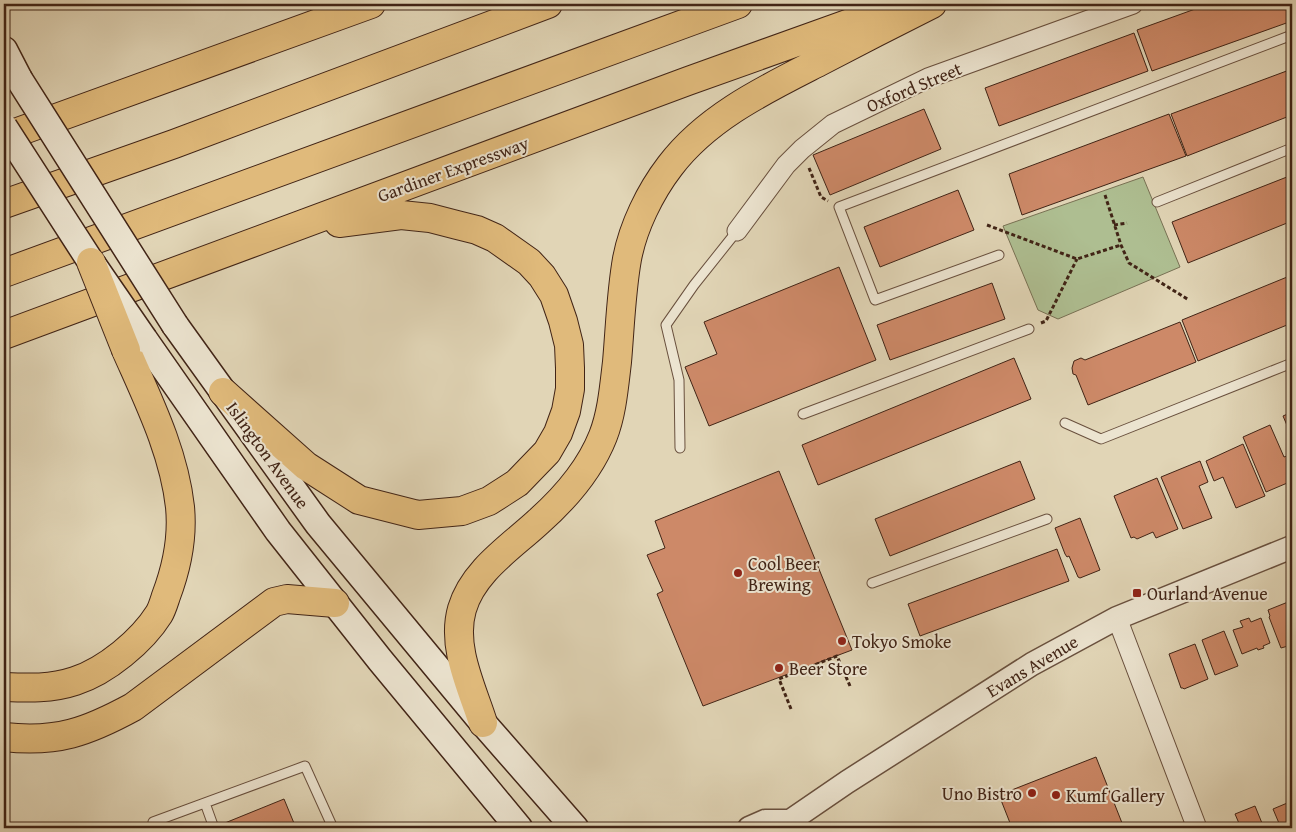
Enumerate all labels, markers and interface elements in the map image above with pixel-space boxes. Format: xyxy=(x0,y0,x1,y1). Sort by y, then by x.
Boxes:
street label: Oxford Street xyxy=(862,55,967,119)
street label: Gardiner Expressway xyxy=(374,129,532,209)
street label: Islington Avenue xyxy=(220,396,316,514)
place label: Cool Beer Brewing xyxy=(748,550,820,598)
marker: Cool Beer Brewing xyxy=(732,567,744,579)
place label: Ourland Avenue xyxy=(1147,580,1268,607)
marker: Ourland Avenue xyxy=(1131,587,1143,599)
place label: Tokyo Smoke xyxy=(852,628,951,655)
street label: Evans Avenue xyxy=(981,628,1083,704)
marker: Tokyo Smoke xyxy=(836,635,848,647)
place label: Beer Store xyxy=(789,655,867,682)
marker: Beer Store xyxy=(773,662,785,674)
place label: Uno Bistro xyxy=(942,780,1022,807)
place label: Kumf Gallery xyxy=(1066,782,1165,809)
marker: Uno Bistro xyxy=(1026,787,1038,799)
marker: Kumf Gallery xyxy=(1050,789,1062,801)

